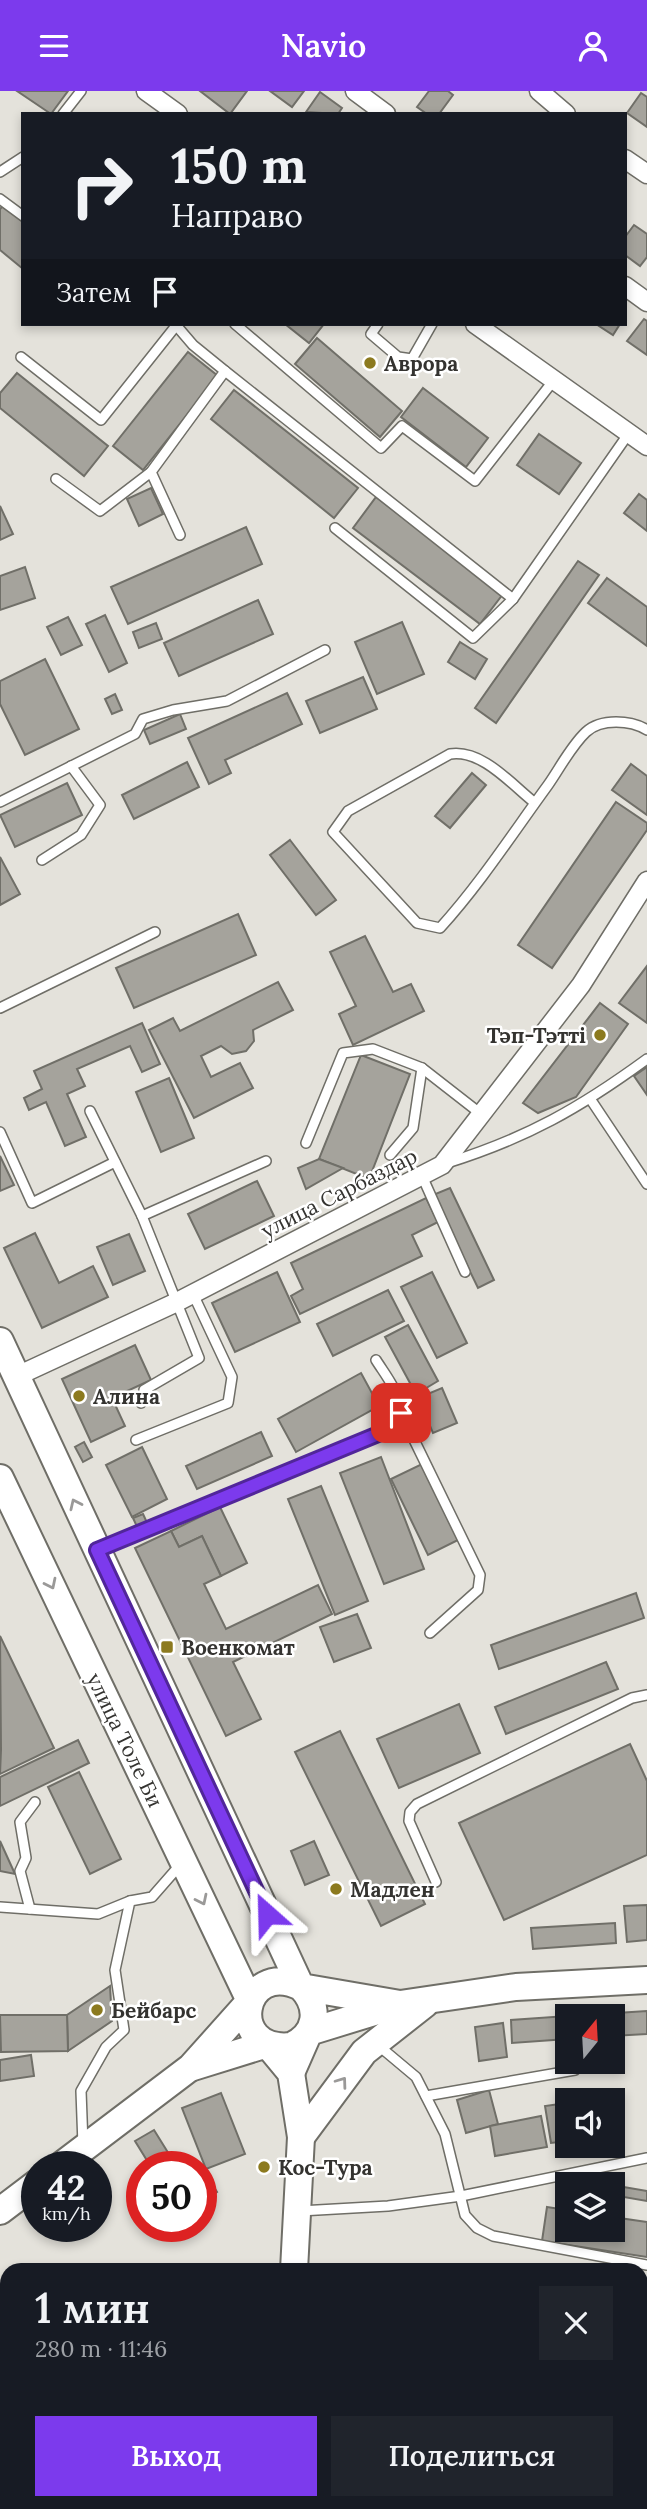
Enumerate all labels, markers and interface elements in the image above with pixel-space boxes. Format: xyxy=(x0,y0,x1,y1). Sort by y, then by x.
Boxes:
text: Navio xyxy=(281,25,366,66)
icon: menu xyxy=(35,27,73,65)
icon: person xyxy=(574,27,612,65)
text: 150 m xyxy=(171,134,307,196)
icon: right xyxy=(56,140,147,231)
text: Направо xyxy=(171,195,303,236)
icon: arrive xyxy=(146,273,184,311)
text: Затем xyxy=(56,276,132,309)
place label: Аврора xyxy=(384,350,458,377)
marker: Аврора xyxy=(362,355,378,371)
place label: Тәп-Тәтті xyxy=(487,1022,586,1049)
marker: Тәп-Тәтті xyxy=(592,1027,608,1043)
street label: улица Сарбаздар xyxy=(256,1142,422,1244)
place label: Алина xyxy=(93,1383,160,1410)
pin xyxy=(371,1383,431,1443)
marker: Алина xyxy=(71,1388,87,1404)
icon: arrive xyxy=(382,1394,420,1432)
one-way arrow xyxy=(69,1499,83,1511)
one-way arrow xyxy=(42,1577,56,1589)
place label: Военкомат xyxy=(181,1634,295,1661)
marker: Военкомат xyxy=(159,1639,175,1655)
street label: улица Толе Би xyxy=(81,1668,169,1812)
place label: Мадлен xyxy=(350,1876,435,1903)
position arrow xyxy=(230,1877,304,1951)
marker: Мадлен xyxy=(328,1881,344,1897)
one-way arrow xyxy=(193,1893,207,1905)
place label: Бейбарс xyxy=(111,1997,197,2024)
marker: Бейбарс xyxy=(89,2002,105,2018)
north arrow xyxy=(555,2004,625,2074)
map controls xyxy=(555,2004,625,2242)
one-way arrow xyxy=(334,2077,346,2090)
button: sound xyxy=(555,2088,625,2158)
speed limit sign: 50 xyxy=(126,2151,217,2242)
place label: Кос-Тура xyxy=(278,2154,373,2181)
marker: Кос-Тура xyxy=(256,2159,272,2175)
text: 42 xyxy=(48,2165,85,2210)
button: layers xyxy=(555,2172,625,2242)
text: km/h xyxy=(42,2202,91,2225)
text: 1 мин xyxy=(35,2281,150,2335)
button: close xyxy=(539,2286,613,2360)
text: 280 m · 11:46 xyxy=(35,2334,167,2363)
button: Выход xyxy=(35,2416,317,2496)
button: Поделиться xyxy=(331,2416,613,2496)

